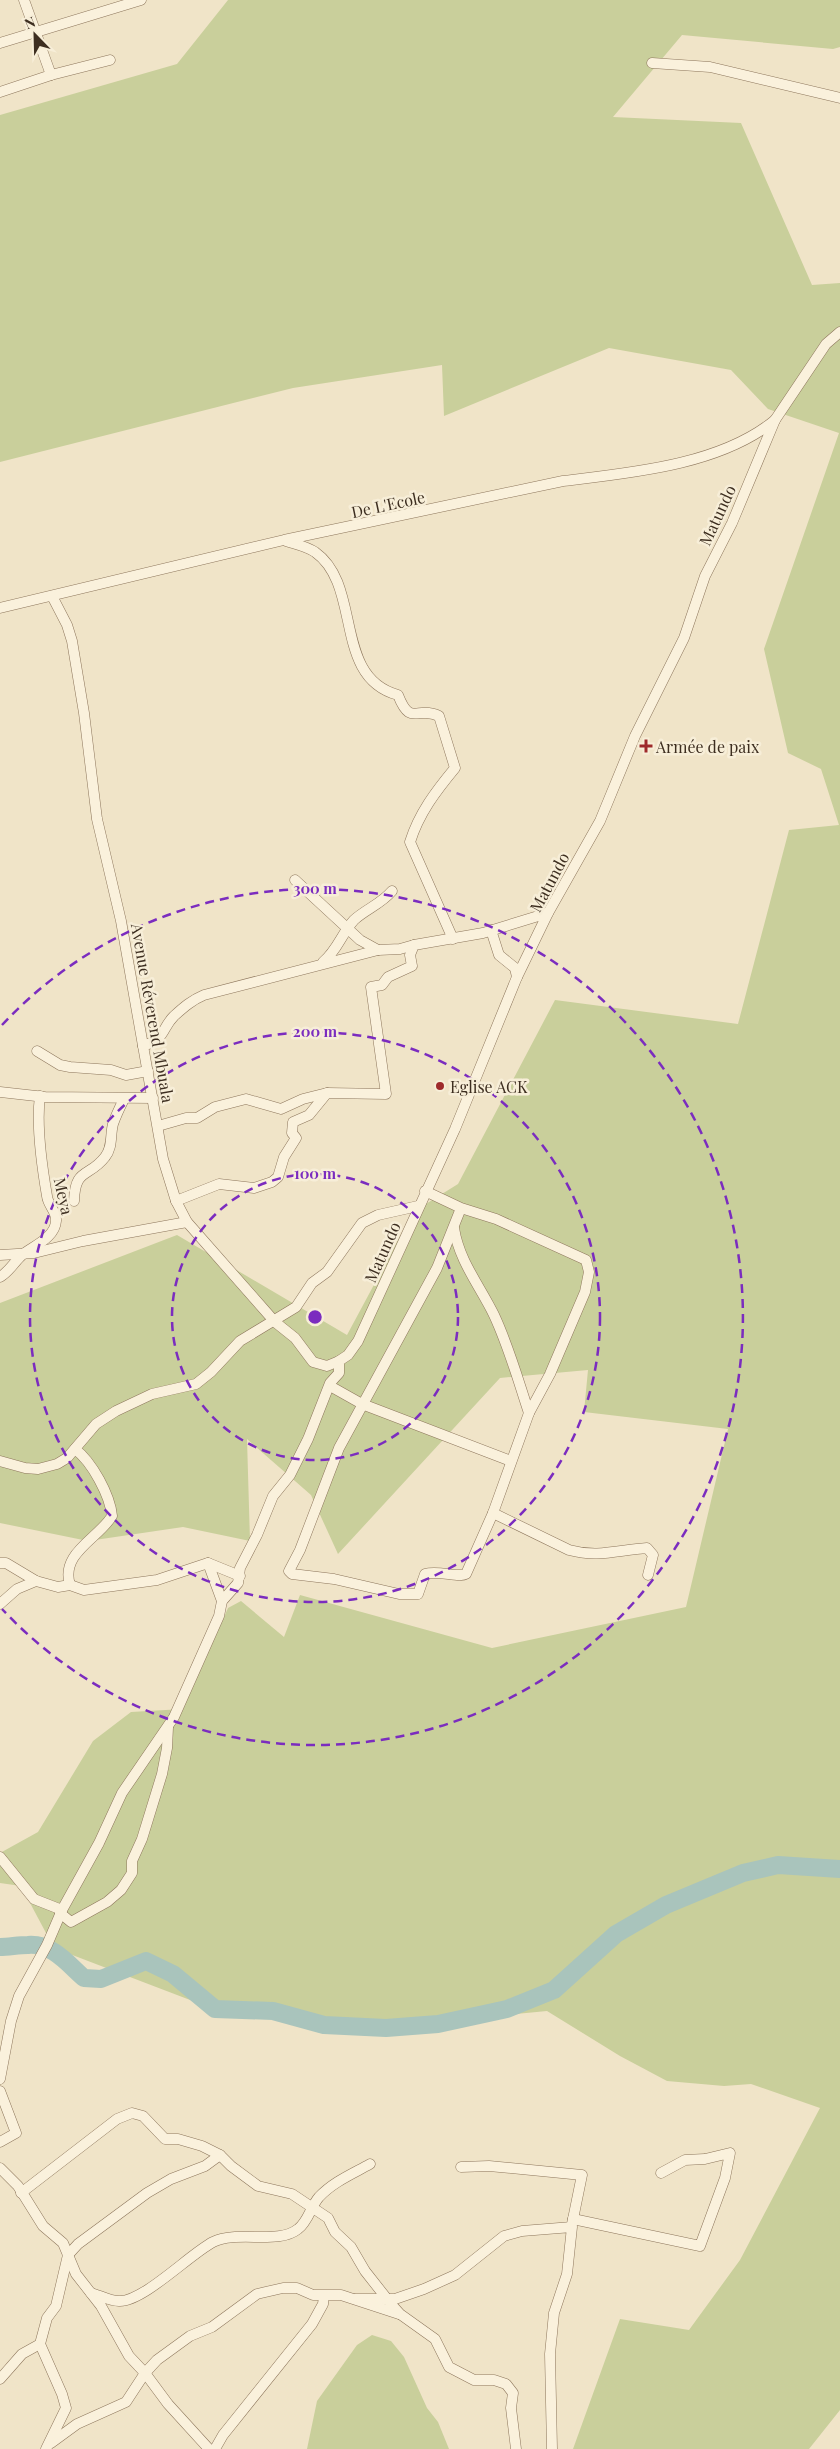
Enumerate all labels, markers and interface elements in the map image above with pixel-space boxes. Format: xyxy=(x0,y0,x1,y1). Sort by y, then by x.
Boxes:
north arrow xyxy=(10,10,60,60)
text: N xyxy=(21,12,38,33)
street label: Matundo xyxy=(694,481,740,549)
street label: De L'Ecole xyxy=(349,486,427,522)
place label: Armée de paix xyxy=(655,736,760,757)
marker: Armée de paix xyxy=(640,740,652,752)
street label: Matundo xyxy=(525,848,573,915)
text: 300 m xyxy=(293,878,337,898)
street label: Avenue Réverend Mbuala xyxy=(127,921,179,1104)
text: 200 m xyxy=(293,1021,338,1041)
place label: Eglise ACK xyxy=(450,1076,528,1097)
marker: Eglise ACK xyxy=(434,1080,446,1092)
text: 100 m xyxy=(294,1163,337,1183)
street label: Meya xyxy=(50,1175,78,1217)
street label: Matundo xyxy=(359,1218,405,1286)
centre of rings xyxy=(306,1308,324,1326)

